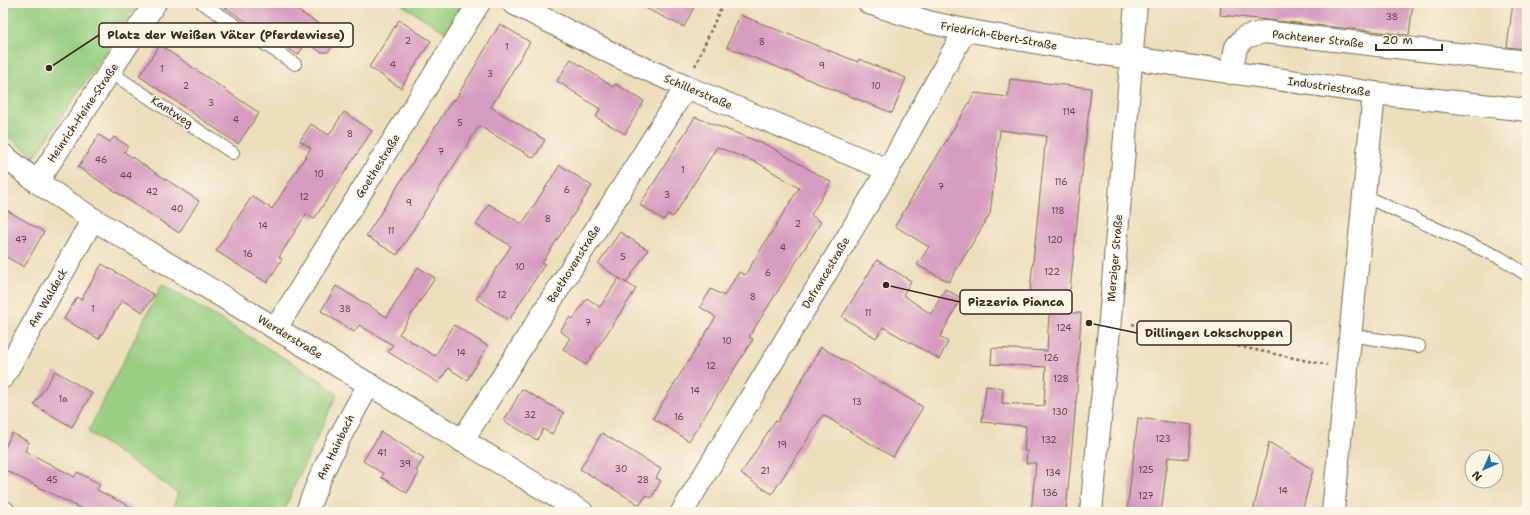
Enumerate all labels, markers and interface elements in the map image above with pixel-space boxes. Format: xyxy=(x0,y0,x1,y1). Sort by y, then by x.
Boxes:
house number: 38 xyxy=(1386,11,1398,23)
street label: Friedrich-Ebert-Straße xyxy=(939,18,1059,54)
callout: Platz der Weißen Väter (Pferdewiese) xyxy=(99,23,353,47)
scale bar xyxy=(1376,26,1442,52)
text: Platz der Weißen Väter (Pferdewiese) xyxy=(107,27,345,43)
street label: Pachtener Straße xyxy=(1271,27,1365,51)
text: 20 m xyxy=(1382,32,1413,48)
house number: 2 xyxy=(405,35,411,47)
house number: 8 xyxy=(759,36,765,48)
house number: 1 xyxy=(505,41,509,53)
house number: 4 xyxy=(390,59,396,71)
street label: Heinrich-Heine-Straße xyxy=(44,60,122,166)
house number: 9 xyxy=(819,60,825,72)
house number: 1 xyxy=(160,63,164,75)
house number: 3 xyxy=(487,68,493,80)
street label: Schillerstraße xyxy=(661,71,735,113)
street label: Industriestraße xyxy=(1286,74,1372,100)
house number: 2 xyxy=(183,80,189,92)
house number: 10 xyxy=(871,80,881,92)
street label: Kantweg xyxy=(148,93,196,131)
house number: 3 xyxy=(208,97,214,109)
house number: 114 xyxy=(1062,106,1076,118)
house number: 4 xyxy=(233,114,239,126)
house number: 5 xyxy=(457,117,463,129)
house number: 8 xyxy=(347,128,353,140)
street label: Goethestraße xyxy=(352,131,404,201)
house number: 7 xyxy=(438,146,444,158)
house number: 46 xyxy=(95,154,107,166)
house number: 1 xyxy=(681,164,685,176)
house number: 10 xyxy=(314,168,324,180)
house number: 44 xyxy=(120,170,132,182)
house number: 116 xyxy=(1054,176,1068,188)
house number: 7 xyxy=(938,181,944,193)
house number: 6 xyxy=(564,184,570,196)
house number: 42 xyxy=(146,186,158,198)
house number: 3 xyxy=(664,189,670,201)
house number: 12 xyxy=(299,191,309,203)
house number: 9 xyxy=(406,197,412,209)
house number: 40 xyxy=(171,203,183,215)
house number: 118 xyxy=(1051,205,1065,217)
house number: 8 xyxy=(545,213,551,225)
street label: Merziger Straße xyxy=(1104,214,1126,302)
house number: 2 xyxy=(795,218,801,230)
house number: 14 xyxy=(258,220,268,232)
street label: Beethovenstraße xyxy=(544,222,604,306)
house number: 11 xyxy=(387,225,395,237)
house number: 47 xyxy=(15,234,27,246)
street label: Defrancestraße xyxy=(799,234,853,312)
house number: 120 xyxy=(1047,234,1063,246)
house number: 4 xyxy=(780,242,786,254)
house number: 16 xyxy=(243,248,253,260)
house number: 5 xyxy=(620,251,626,263)
house number: 10 xyxy=(515,261,525,273)
street label: Am Waldeck xyxy=(25,266,71,330)
house number: 122 xyxy=(1044,266,1060,278)
house number: 6 xyxy=(765,267,771,279)
house number: 12 xyxy=(497,289,507,301)
callout: Pizzeria Pianca xyxy=(960,290,1072,314)
house number: 8 xyxy=(750,291,756,303)
text: Pizzeria Pianca xyxy=(968,294,1065,310)
house number: 1 xyxy=(91,303,95,315)
house number: 38 xyxy=(339,303,351,315)
house number: 11 xyxy=(864,307,872,319)
street label: Werderstraße xyxy=(255,312,325,362)
house number: 7 xyxy=(585,317,591,329)
callout: Dillingen Lokschuppen xyxy=(1137,321,1291,345)
house number: 124 xyxy=(1056,322,1072,334)
text: Dillingen Lokschuppen xyxy=(1145,325,1283,341)
house number: 10 xyxy=(722,335,732,347)
house number: 14 xyxy=(456,347,466,359)
house number: 126 xyxy=(1043,352,1059,364)
house number: 12 xyxy=(706,360,716,372)
house number: 128 xyxy=(1053,373,1069,385)
house number: 14 xyxy=(690,385,700,397)
house number: 1a xyxy=(58,393,68,405)
house number: 13 xyxy=(852,396,862,408)
house number: 130 xyxy=(1052,406,1068,418)
house number: 32 xyxy=(524,409,536,421)
house number: 16 xyxy=(674,411,684,423)
street label: Am Hainbach xyxy=(314,412,358,482)
house number: 123 xyxy=(1155,433,1171,445)
house number: 132 xyxy=(1041,434,1057,446)
house number: 19 xyxy=(777,439,787,451)
house number: 41 xyxy=(377,447,387,459)
north arrow xyxy=(1464,449,1504,489)
house number: 39 xyxy=(399,458,411,470)
house number: 30 xyxy=(615,463,627,475)
house number: 125 xyxy=(1139,464,1153,476)
house number: 21 xyxy=(760,465,770,477)
house number: 134 xyxy=(1045,467,1061,479)
text: N xyxy=(1469,467,1486,484)
house number: 45 xyxy=(46,474,58,486)
house number: 28 xyxy=(637,474,649,486)
house number: 14 xyxy=(1278,485,1288,497)
house number: 136 xyxy=(1042,487,1058,499)
house number: 127 xyxy=(1138,490,1154,502)

